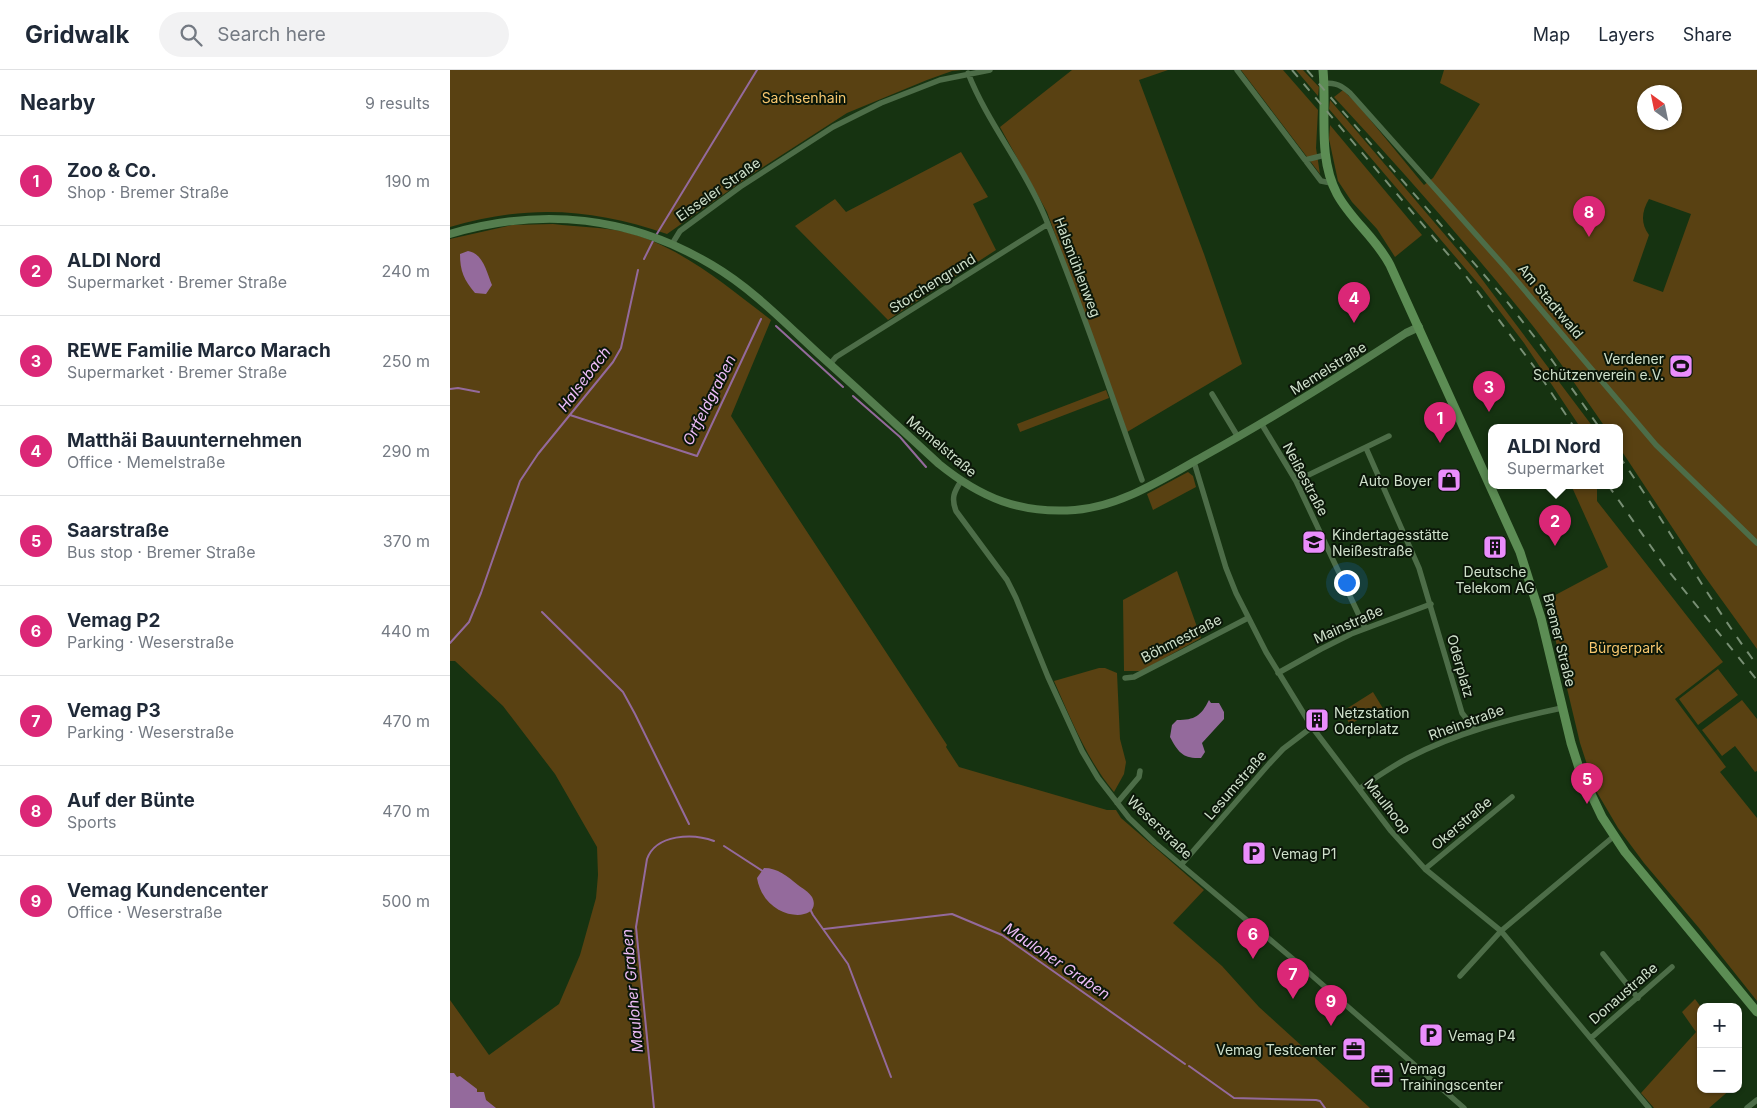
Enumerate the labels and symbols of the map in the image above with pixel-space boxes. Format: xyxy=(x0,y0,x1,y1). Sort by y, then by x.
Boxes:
north arrow xyxy=(1637,85,1682,130)
park label: Sachsenhain xyxy=(762,89,846,106)
street label: Eisseler Straße xyxy=(673,154,763,224)
pin: 8 xyxy=(1573,196,1605,237)
street label: Halsmühlenweg xyxy=(1051,215,1105,319)
street label: Storchengrund xyxy=(886,250,978,316)
street label: Am Stadtwald xyxy=(1515,260,1587,342)
pin: 4 xyxy=(1338,282,1370,323)
street label: Memelstraße xyxy=(1287,338,1369,398)
water label: Halsebach xyxy=(553,343,615,415)
place label: Verdener Schützenverein e.V. xyxy=(1533,350,1664,383)
water label: Ortfeldgraben xyxy=(678,351,740,448)
sports icon: Verdener Schützenverein e.V. xyxy=(1668,353,1694,379)
pin: 3 xyxy=(1473,371,1505,412)
pin: 1 xyxy=(1424,402,1456,443)
street label: Memelstraße xyxy=(903,412,981,480)
street label: Neißestraße xyxy=(1280,439,1332,519)
shop icon: Auto Boyer xyxy=(1436,467,1462,493)
place label: Auto Boyer xyxy=(1359,472,1432,489)
pin: 2 xyxy=(1539,505,1571,546)
place label: Kindertagesstätte Neißestraße xyxy=(1332,526,1449,559)
school or university icon: Kindertagesstätte Neißestraße xyxy=(1301,529,1327,555)
building icon: Deutsche Telekom AG xyxy=(1482,534,1508,560)
place label: Deutsche Telekom AG xyxy=(1455,563,1535,596)
your location xyxy=(1334,570,1360,596)
street label: Bremer Straße xyxy=(1540,592,1580,688)
street label: Mainstraße xyxy=(1311,601,1385,647)
street label: Böhmestraße xyxy=(1138,610,1224,666)
street label: Oderplatz xyxy=(1444,632,1478,700)
park label: Bürgerpark xyxy=(1589,639,1664,656)
street label: Rheinstraße xyxy=(1426,701,1506,743)
place label: Netzstation Oderplatz xyxy=(1334,704,1410,737)
building icon: Netzstation Oderplatz xyxy=(1304,707,1330,733)
street label: Lesumstraße xyxy=(1200,747,1270,823)
pin: 5 xyxy=(1571,763,1603,804)
street label: Maulhoop xyxy=(1361,775,1415,837)
street label: Weserstraße xyxy=(1124,792,1196,862)
street label: Okerstraße xyxy=(1427,793,1495,853)
parking icon: Vemag P1 xyxy=(1241,840,1267,866)
place label: Vemag P1 xyxy=(1272,845,1336,862)
water label: Mauloher Graben xyxy=(1000,918,1114,1004)
pin: 6 xyxy=(1237,918,1269,959)
water label: Mauloher Graben xyxy=(617,928,647,1054)
pin: 7 xyxy=(1277,958,1309,999)
street label: Donaustraße xyxy=(1585,959,1661,1027)
pin: 9 xyxy=(1315,985,1347,1026)
parking icon: Vemag P4 xyxy=(1418,1022,1444,1048)
place label: Vemag P4 xyxy=(1448,1027,1516,1044)
office icon: Vemag Testcenter xyxy=(1341,1036,1367,1062)
place label: Vemag Testcenter xyxy=(1216,1041,1336,1058)
place label: Vemag Trainingscenter xyxy=(1400,1060,1503,1093)
office icon: Vemag Trainingscenter xyxy=(1369,1063,1395,1089)

